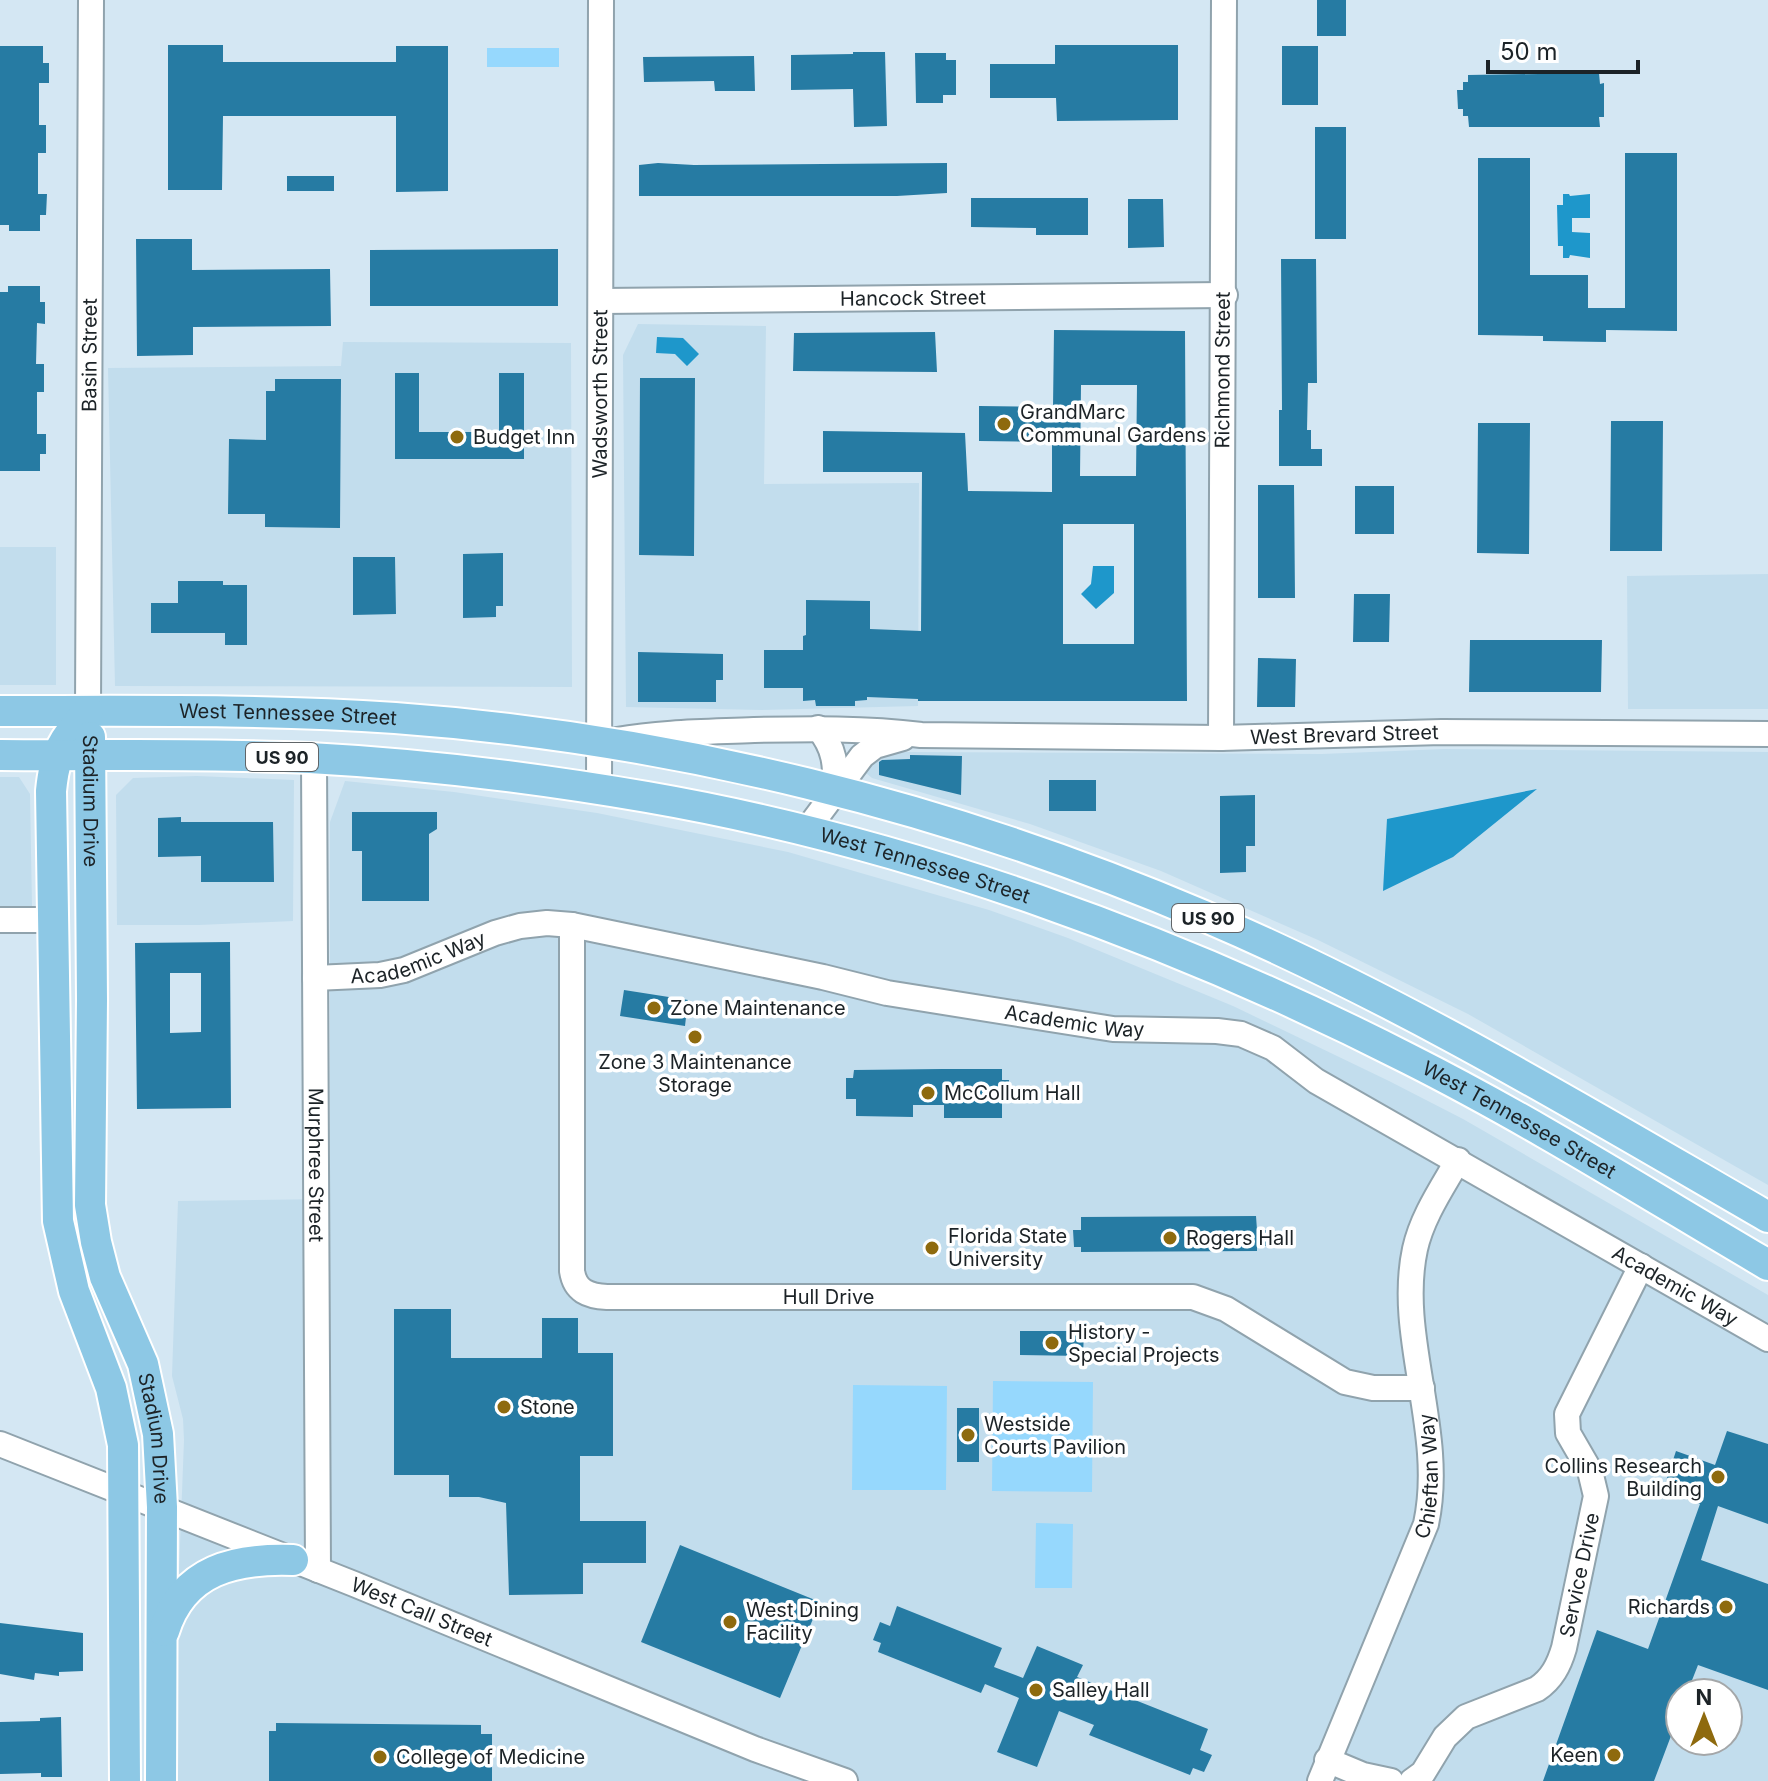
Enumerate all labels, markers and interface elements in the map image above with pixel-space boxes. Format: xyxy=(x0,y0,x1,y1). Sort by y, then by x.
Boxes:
scale bar xyxy=(1488,24,1638,74)
text: 50 m xyxy=(1500,37,1558,66)
street label: Hancock Street xyxy=(840,285,987,311)
street label: Richmond Street xyxy=(1210,291,1235,448)
street label: Basin Street xyxy=(77,298,102,412)
street label: Wadsworth Street xyxy=(588,309,612,479)
place label: GrandMarc Communal Gardens xyxy=(1020,400,1207,447)
marker: GrandMarc Communal Gardens xyxy=(995,415,1013,433)
place label: Budget Inn xyxy=(473,425,575,449)
marker: Budget Inn xyxy=(448,428,466,446)
street label: West Tennessee Street xyxy=(179,699,398,730)
street label: West Brevard Street xyxy=(1250,720,1439,749)
street label: Stadium Drive xyxy=(78,735,103,867)
road number: US 90 xyxy=(246,743,318,771)
street label: West Tennessee Street xyxy=(817,823,1034,909)
road number: US 90 xyxy=(1172,904,1244,932)
street label: Academic Way xyxy=(350,926,489,988)
place label: Zone Maintenance xyxy=(670,996,846,1020)
marker: Zone Maintenance xyxy=(645,999,663,1017)
street label: Academic Way xyxy=(1003,1000,1145,1042)
marker: Zone 3 Maintenance Storage xyxy=(686,1028,704,1046)
place label: Zone 3 Maintenance Storage xyxy=(598,1050,792,1097)
street label: West Tennessee Street xyxy=(1418,1056,1621,1184)
place label: McCollum Hall xyxy=(944,1081,1081,1105)
marker: McCollum Hall xyxy=(919,1084,937,1102)
street label: Murphree Street xyxy=(304,1088,328,1243)
place label: Florida State University xyxy=(948,1224,1067,1271)
place label: Rogers Hall xyxy=(1186,1226,1294,1250)
marker: Rogers Hall xyxy=(1161,1229,1179,1247)
marker: Florida State University xyxy=(923,1239,941,1257)
street label: Academic Way xyxy=(1608,1241,1742,1331)
street label: Hull Drive xyxy=(783,1285,874,1309)
place label: History - Special Projects xyxy=(1068,1320,1220,1367)
marker: History - Special Projects xyxy=(1043,1334,1061,1352)
street label: Stadium Drive xyxy=(133,1370,174,1505)
place label: Stone xyxy=(520,1395,575,1419)
marker: Stone xyxy=(495,1398,513,1416)
place label: Westside Courts Pavilion xyxy=(984,1412,1126,1459)
street label: Chieftan Way xyxy=(1409,1412,1443,1542)
marker: Westside Courts Pavilion xyxy=(959,1426,977,1444)
place label: Collins Research Building xyxy=(1545,1454,1702,1501)
marker: Collins Research Building xyxy=(1709,1468,1727,1486)
street label: Service Drive xyxy=(1555,1510,1604,1639)
street label: West Call Street xyxy=(348,1572,496,1652)
place label: Richards xyxy=(1628,1595,1710,1619)
place label: West Dining Facility xyxy=(746,1598,859,1645)
marker: Richards xyxy=(1717,1598,1735,1616)
marker: West Dining Facility xyxy=(721,1613,739,1631)
north arrow xyxy=(1664,1677,1744,1757)
place label: Salley Hall xyxy=(1052,1678,1150,1702)
marker: Salley Hall xyxy=(1027,1681,1045,1699)
text: N xyxy=(1696,1684,1712,1710)
place label: Keen xyxy=(1550,1743,1598,1767)
place label: College of Medicine xyxy=(396,1745,585,1769)
marker: Keen xyxy=(1605,1746,1623,1764)
marker: College of Medicine xyxy=(371,1748,389,1766)

